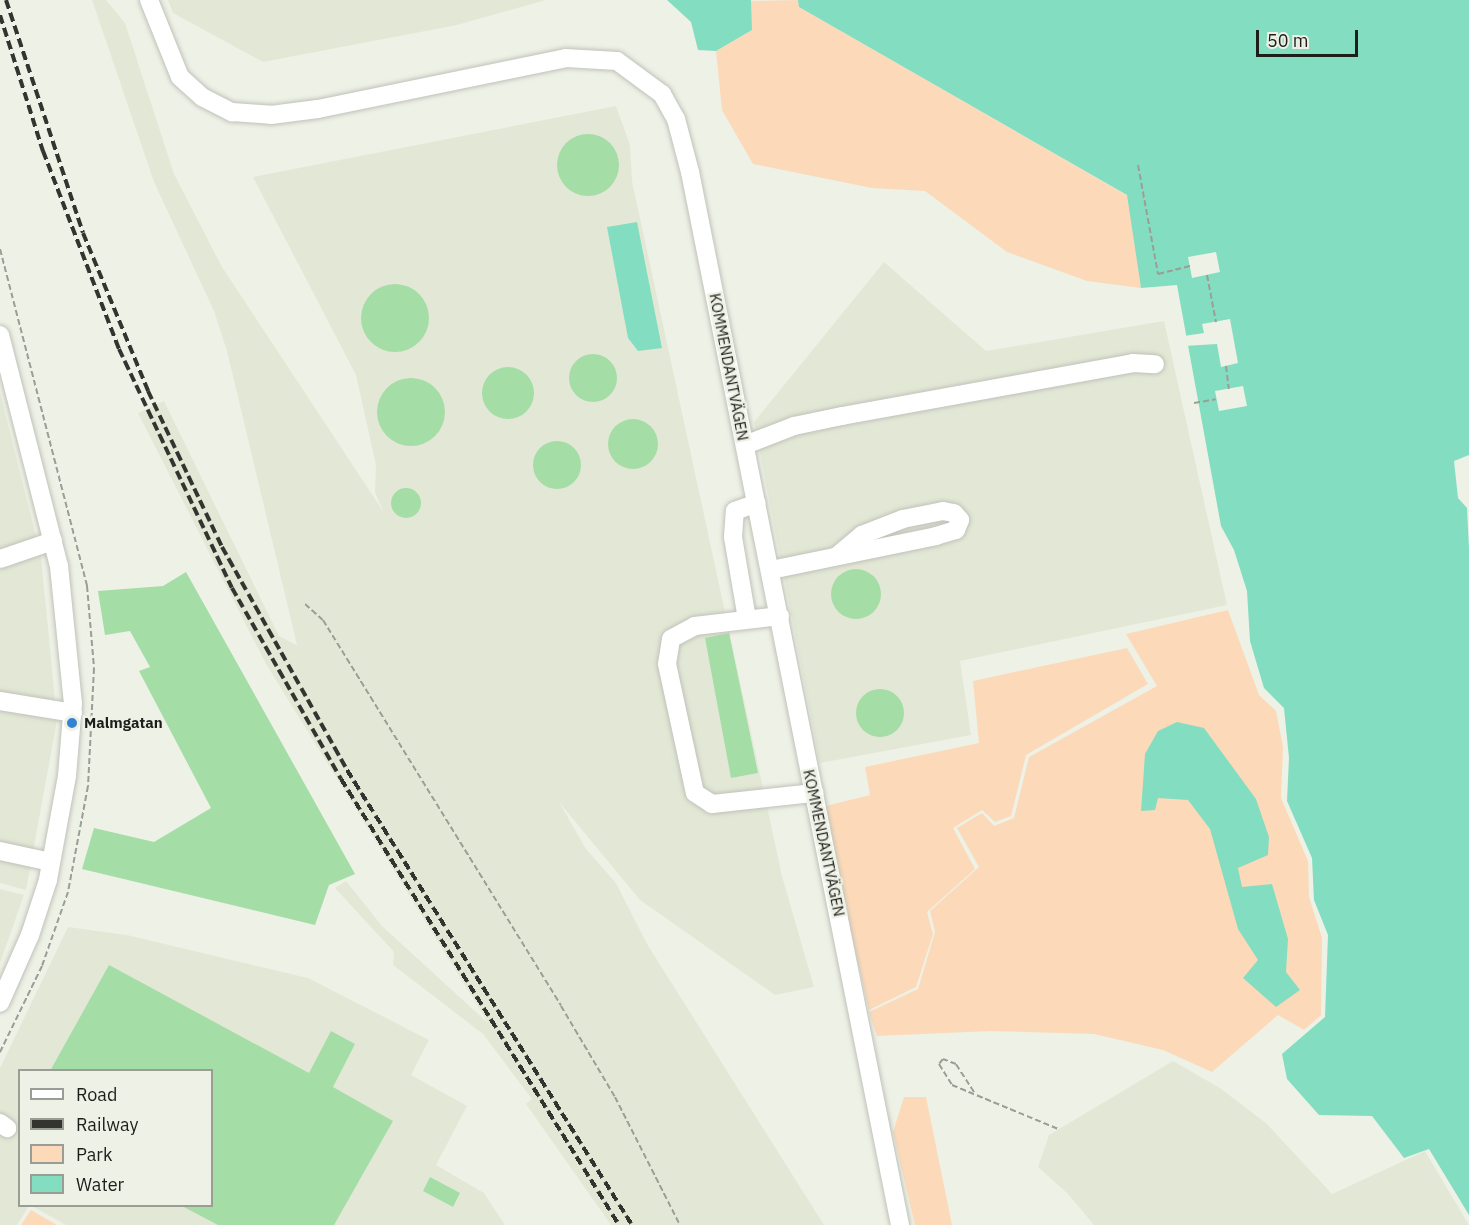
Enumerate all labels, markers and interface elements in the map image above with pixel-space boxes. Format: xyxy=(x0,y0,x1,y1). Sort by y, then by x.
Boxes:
scale bar xyxy=(1259,18,1361,56)
text: 50 m xyxy=(1267,29,1309,52)
street label: KOMMENDANTVÄGEN xyxy=(706,292,752,442)
place label: Malmgatan xyxy=(84,714,163,732)
marker: Malmgatan xyxy=(65,716,79,730)
street label: KOMMENDANTVÄGEN xyxy=(800,768,848,918)
legend xyxy=(18,1069,213,1207)
text: Road xyxy=(76,1083,117,1106)
text: Railway xyxy=(76,1113,138,1136)
text: Park xyxy=(76,1143,112,1166)
text: Water xyxy=(76,1173,124,1196)

